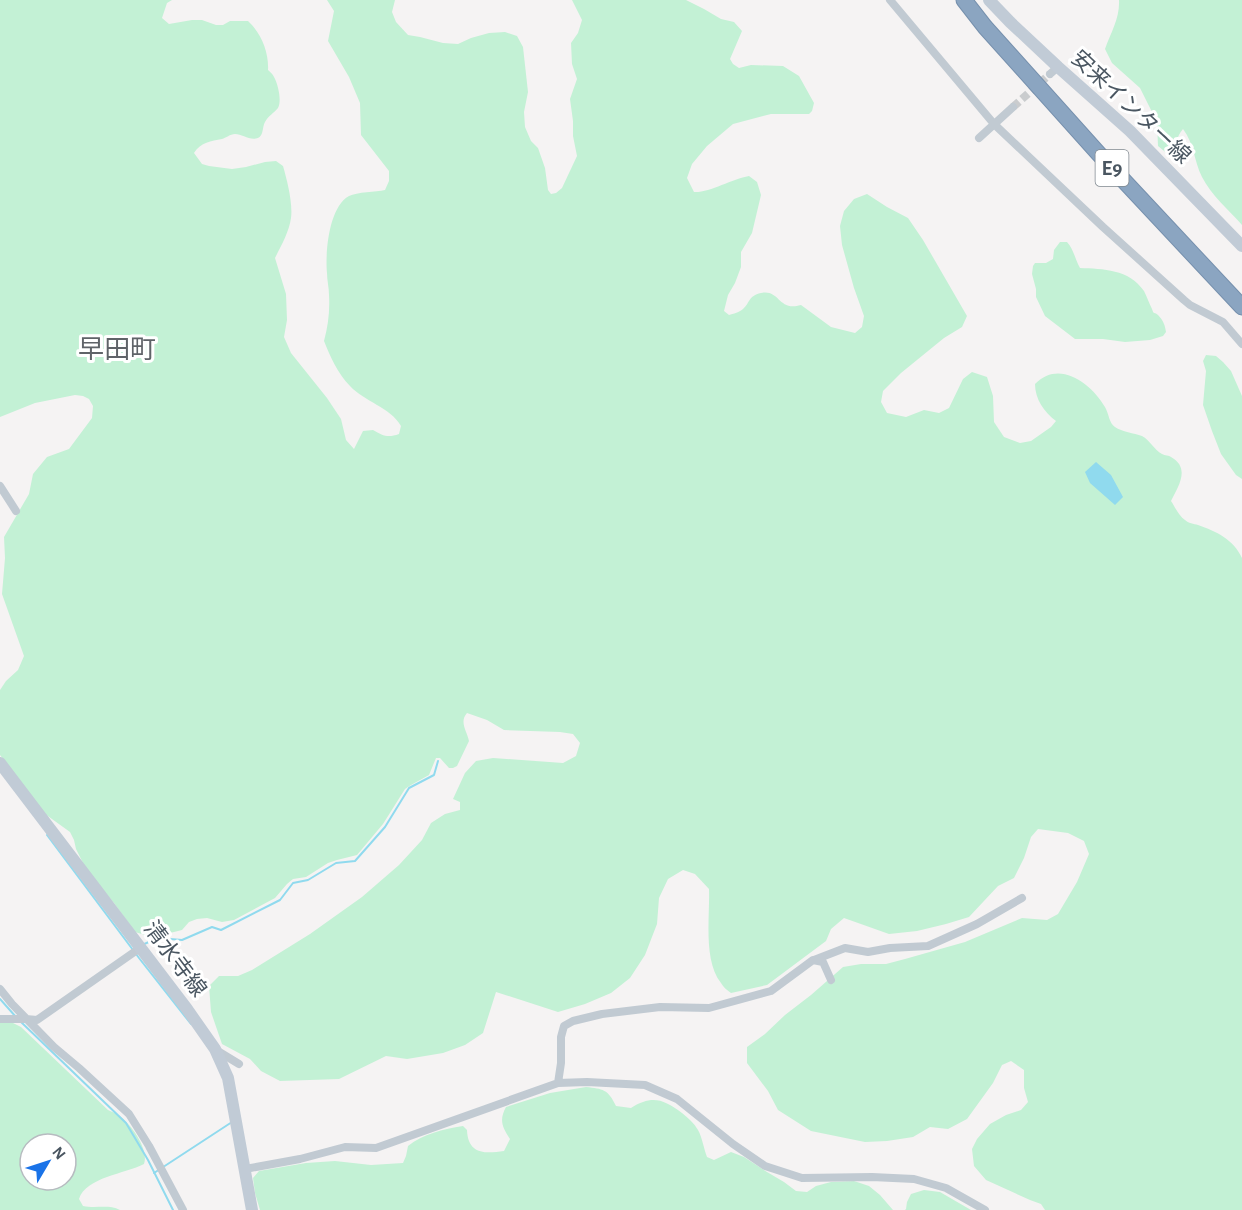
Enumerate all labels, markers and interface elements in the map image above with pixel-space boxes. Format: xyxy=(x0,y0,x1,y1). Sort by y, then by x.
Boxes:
street label: 安来インター線 xyxy=(1067,46,1196,168)
road number: E9 xyxy=(1096,150,1128,186)
district label: 早田町 xyxy=(78,337,156,363)
street label: 清水寺線 xyxy=(140,917,211,1001)
north arrow xyxy=(18,1132,78,1192)
text: N xyxy=(49,1144,69,1163)

